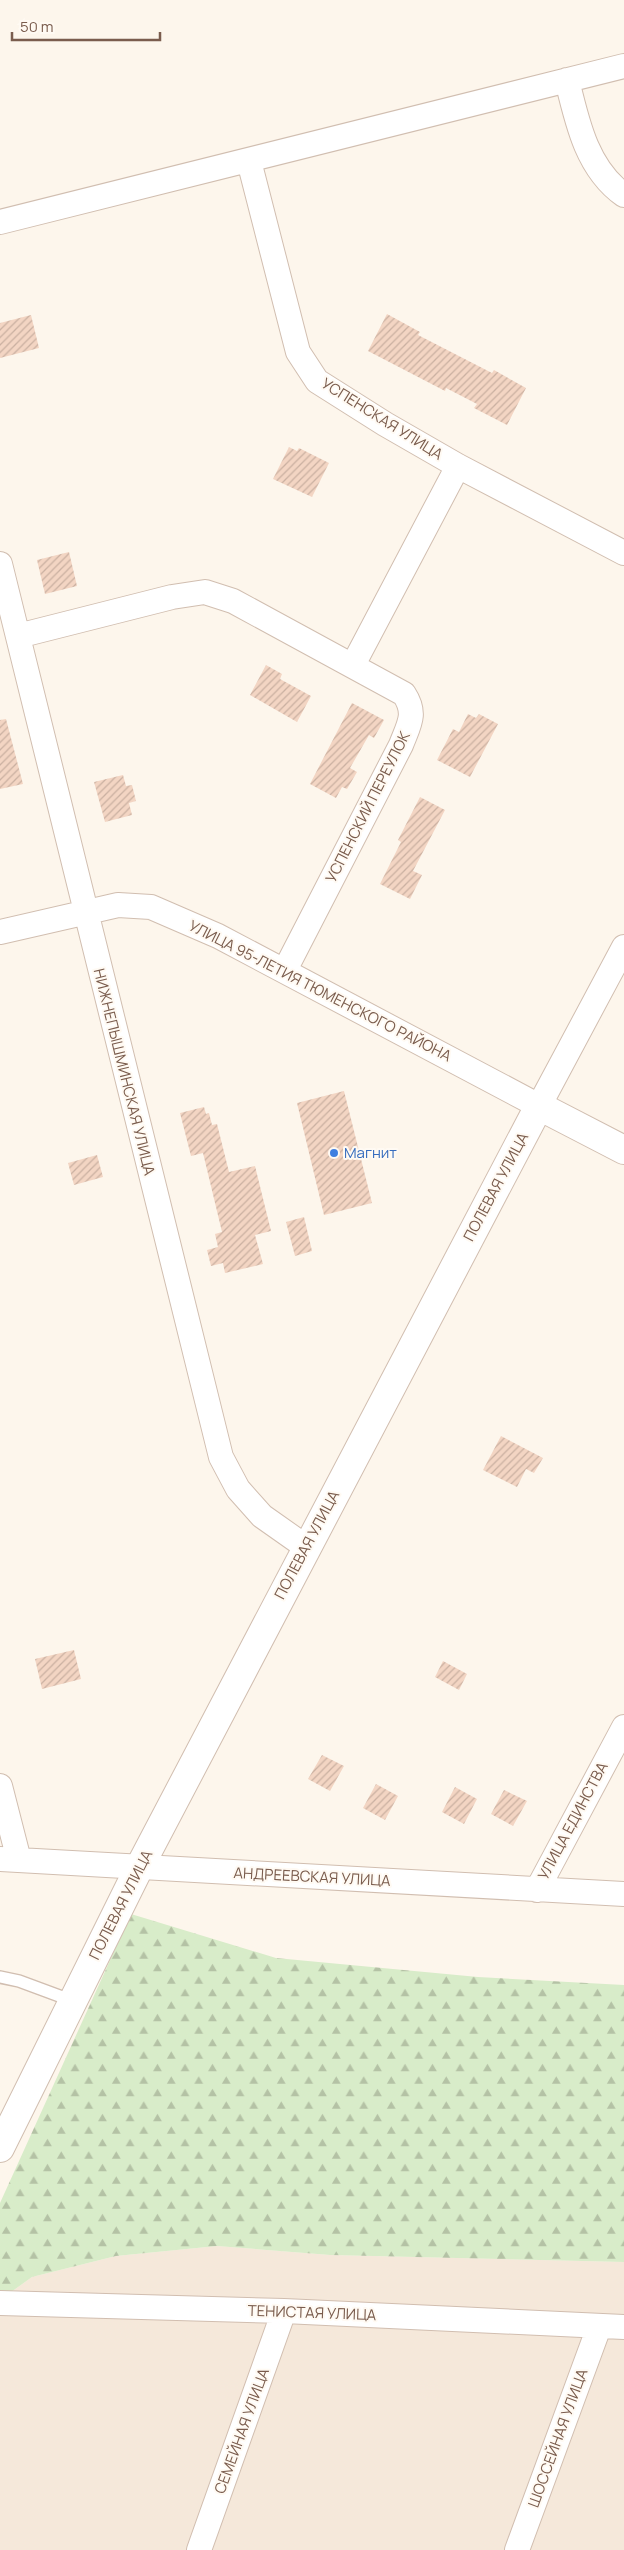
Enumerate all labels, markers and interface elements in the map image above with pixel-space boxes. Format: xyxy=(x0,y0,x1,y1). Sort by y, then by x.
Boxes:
scale bar xyxy=(12,10,160,42)
text: 50 m xyxy=(20,16,54,37)
street label: УСПЕНСКАЯ УЛИЦА xyxy=(318,373,447,465)
street label: УСПЕНСКИЙ ПЕРЕУЛОК xyxy=(320,728,415,886)
street label: УЛИЦА 95-ЛЕТИЯ ТЮМЕНСКОГО РАЙОНА xyxy=(185,915,456,1066)
street label: НИЖНЕПЫШМИНСКАЯ УЛИЦА xyxy=(89,966,161,1178)
street label: ПОЛЕВАЯ УЛИЦА xyxy=(458,1128,533,1245)
place label: Магнит xyxy=(344,1142,397,1163)
marker: Магнит xyxy=(328,1147,340,1159)
street label: ПОЛЕВАЯ УЛИЦА xyxy=(269,1486,344,1603)
street label: УЛИЦА ЕДИНСТВА xyxy=(533,1758,613,1883)
street label: ПОЛЕВАЯ УЛИЦА xyxy=(84,1846,157,1963)
street label: АНДРЕЕВСКАЯ УЛИЦА xyxy=(233,1862,392,1891)
street label: ТЕНИСТАЯ УЛИЦА xyxy=(247,2300,377,2325)
street label: СЕМЕЙНАЯ УЛИЦА xyxy=(209,2365,274,2497)
street label: ШОССЕЙНАЯ УЛИЦА xyxy=(523,2365,593,2510)

